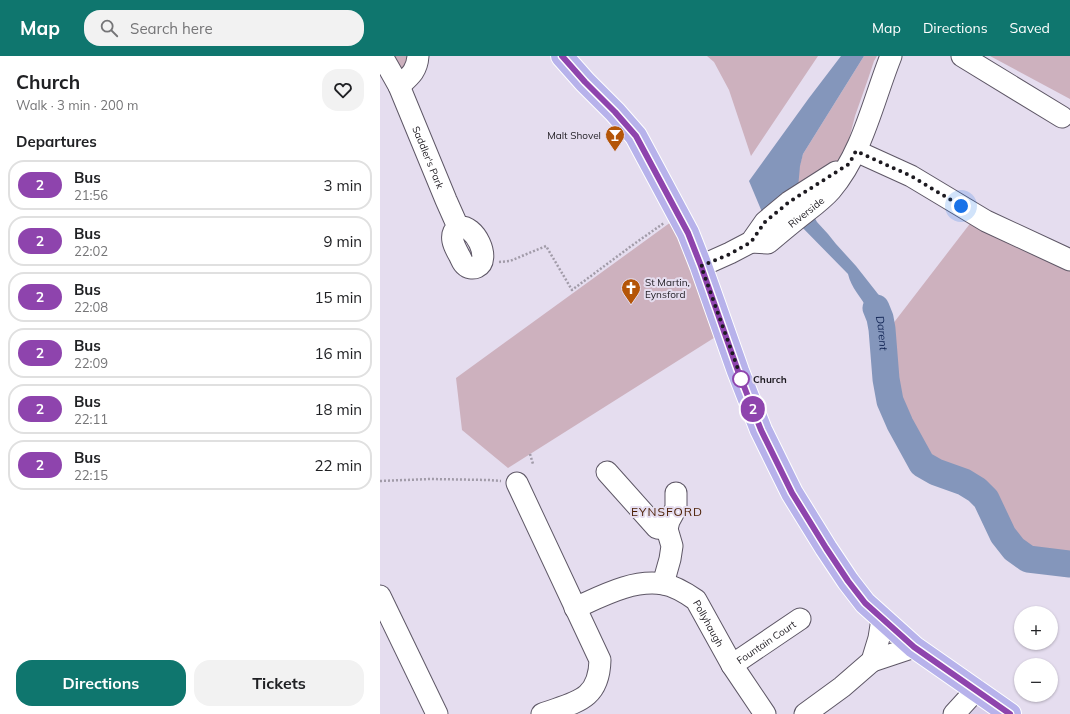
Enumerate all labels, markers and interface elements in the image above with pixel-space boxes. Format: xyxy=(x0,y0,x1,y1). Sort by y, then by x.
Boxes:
search box xyxy=(84,10,364,46)
text: Map xyxy=(20,16,60,40)
icon: search xyxy=(98,17,120,39)
text: Search here xyxy=(130,19,213,38)
text: Map xyxy=(872,19,901,37)
text: Directions xyxy=(923,19,988,37)
text: Saved xyxy=(1010,19,1050,37)
button: heart xyxy=(322,69,364,111)
text: Church xyxy=(16,70,80,94)
text: Walk · 3 min · 200 m xyxy=(16,97,138,113)
street label: Saddler's Park xyxy=(410,124,447,191)
bar icon: Malt Shovel xyxy=(604,124,626,152)
place label: Malt Shovel xyxy=(547,129,601,142)
text: Departures xyxy=(16,132,97,151)
text: Bus xyxy=(74,168,101,187)
text: 2 xyxy=(36,176,44,194)
text: 3 min xyxy=(324,176,362,195)
text: 21:56 xyxy=(74,187,108,203)
street label: Riverside xyxy=(785,194,827,230)
your location xyxy=(951,196,971,216)
text: Bus xyxy=(74,224,101,243)
text: 2 xyxy=(36,232,44,250)
text: 9 min xyxy=(324,232,362,251)
text: 22:02 xyxy=(74,243,108,259)
place label: St Martin, Eynsford xyxy=(645,276,690,301)
church icon: St Martin, Eynsford xyxy=(620,277,642,305)
text: Bus xyxy=(74,280,101,299)
text: 2 xyxy=(36,288,44,306)
text: 15 min xyxy=(315,288,362,307)
text: 22:08 xyxy=(74,299,108,315)
water label: Darent xyxy=(873,314,891,352)
text: Bus xyxy=(74,336,101,355)
text: 2 xyxy=(36,344,44,362)
text: 16 min xyxy=(315,344,362,363)
text: 22:09 xyxy=(74,355,108,371)
marker: Church xyxy=(732,370,750,388)
place label: Church xyxy=(753,373,787,386)
text: Bus xyxy=(74,392,101,411)
line badge: 2 xyxy=(740,396,766,422)
text: 2 xyxy=(36,400,44,418)
text: 18 min xyxy=(315,400,362,419)
text: 2 xyxy=(749,400,757,418)
text: 22:11 xyxy=(74,411,108,427)
text: Bus xyxy=(74,448,101,467)
text: 2 xyxy=(36,456,44,474)
text: 22 min xyxy=(315,456,362,475)
text: 22:15 xyxy=(74,467,108,483)
district label: EYNSFORD xyxy=(631,504,703,519)
street label: Pollyhaugh xyxy=(691,597,727,649)
map controls xyxy=(1014,606,1058,702)
button: + xyxy=(1014,606,1058,650)
street label: Fountain Court xyxy=(734,617,798,667)
button: − xyxy=(1014,658,1058,702)
button: Directions xyxy=(16,660,186,706)
button: Tickets xyxy=(194,660,364,706)

